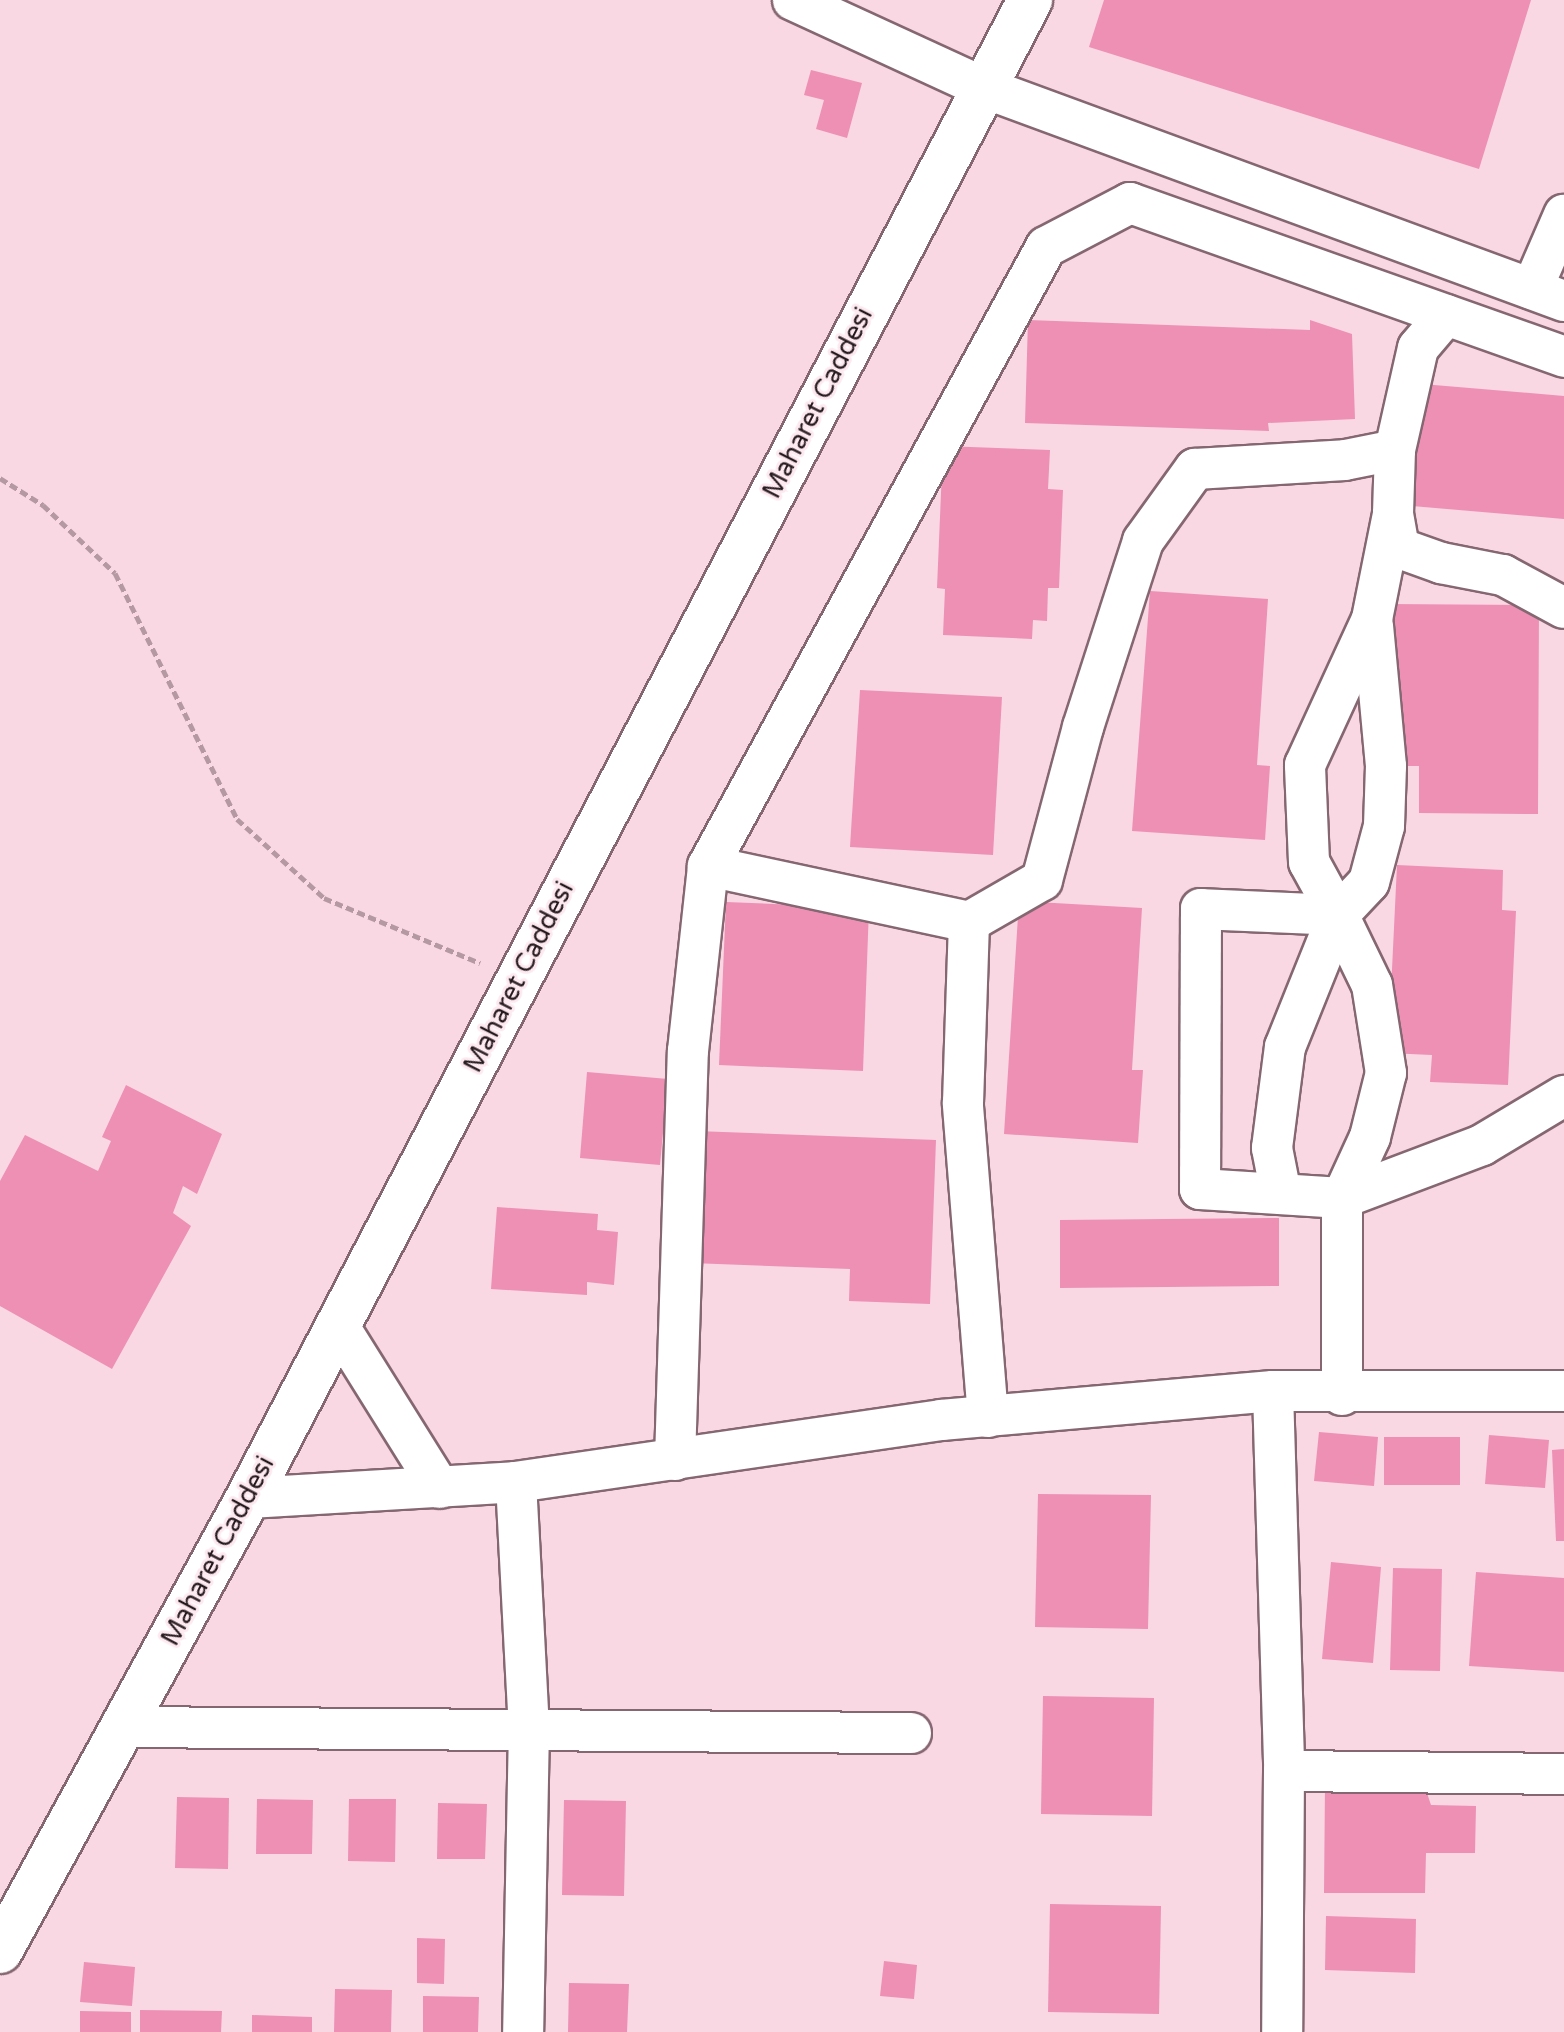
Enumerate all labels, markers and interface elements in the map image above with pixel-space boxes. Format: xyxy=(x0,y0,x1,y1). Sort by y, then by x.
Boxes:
street label: Maharet Caddesi xyxy=(756,302,880,504)
street label: Maharet Caddesi xyxy=(457,876,581,1078)
street label: Maharet Caddesi xyxy=(155,1451,281,1651)

